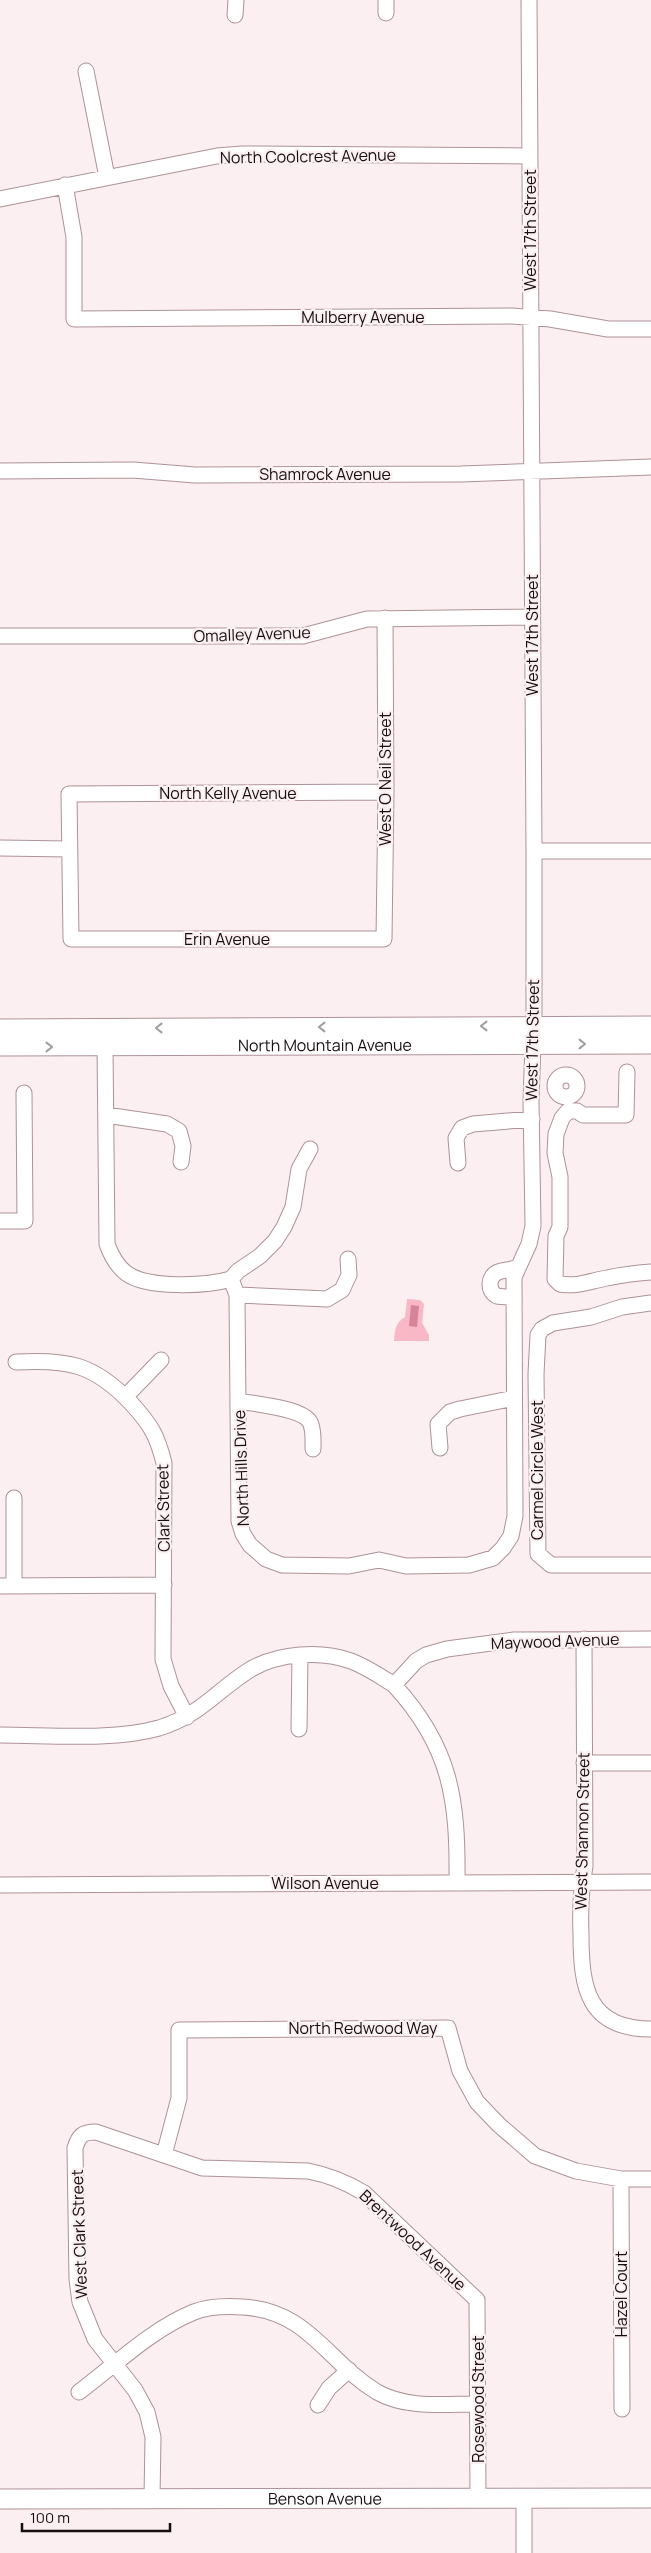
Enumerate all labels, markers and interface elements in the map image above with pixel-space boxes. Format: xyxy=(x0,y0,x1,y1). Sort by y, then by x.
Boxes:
street label: North Coolcrest Avenue xyxy=(220,143,396,169)
street label: West 17th Street xyxy=(519,169,541,291)
street label: Mulberry Avenue xyxy=(301,306,425,328)
street label: Shamrock Avenue xyxy=(259,463,391,485)
street label: West 17th Street xyxy=(521,574,543,696)
street label: Omalley Avenue xyxy=(193,621,311,647)
street label: West O Neil Street xyxy=(374,712,396,846)
street label: North Kelly Avenue xyxy=(159,782,297,804)
street label: Erin Avenue xyxy=(184,928,270,950)
street label: West 17th Street xyxy=(520,979,544,1101)
one-way arrow xyxy=(480,1021,488,1031)
one-way arrow xyxy=(318,1022,326,1032)
one-way arrow xyxy=(155,1023,163,1033)
street label: North Mountain Avenue xyxy=(238,1034,412,1056)
one-way arrow xyxy=(578,1039,586,1049)
one-way arrow xyxy=(45,1042,53,1052)
street label: Carmel Circle West xyxy=(526,1400,548,1540)
street label: North Hills Drive xyxy=(228,1409,254,1527)
street label: Clark Street xyxy=(151,1464,175,1552)
street label: Maywood Avenue xyxy=(490,1628,620,1654)
street label: West Shannon Street xyxy=(570,1752,594,1910)
street label: Wilson Avenue xyxy=(271,1872,379,1894)
street label: North Redwood Way xyxy=(289,2017,438,2039)
street label: West Clark Street xyxy=(66,2169,92,2299)
street label: Brentwood Avenue xyxy=(355,2185,471,2295)
street label: Hazel Court xyxy=(610,2251,632,2337)
street label: Rosewood Street xyxy=(467,2335,489,2463)
street label: Benson Avenue xyxy=(268,2487,382,2510)
scale bar xyxy=(22,2500,170,2532)
text: 100 m xyxy=(30,2507,70,2528)

